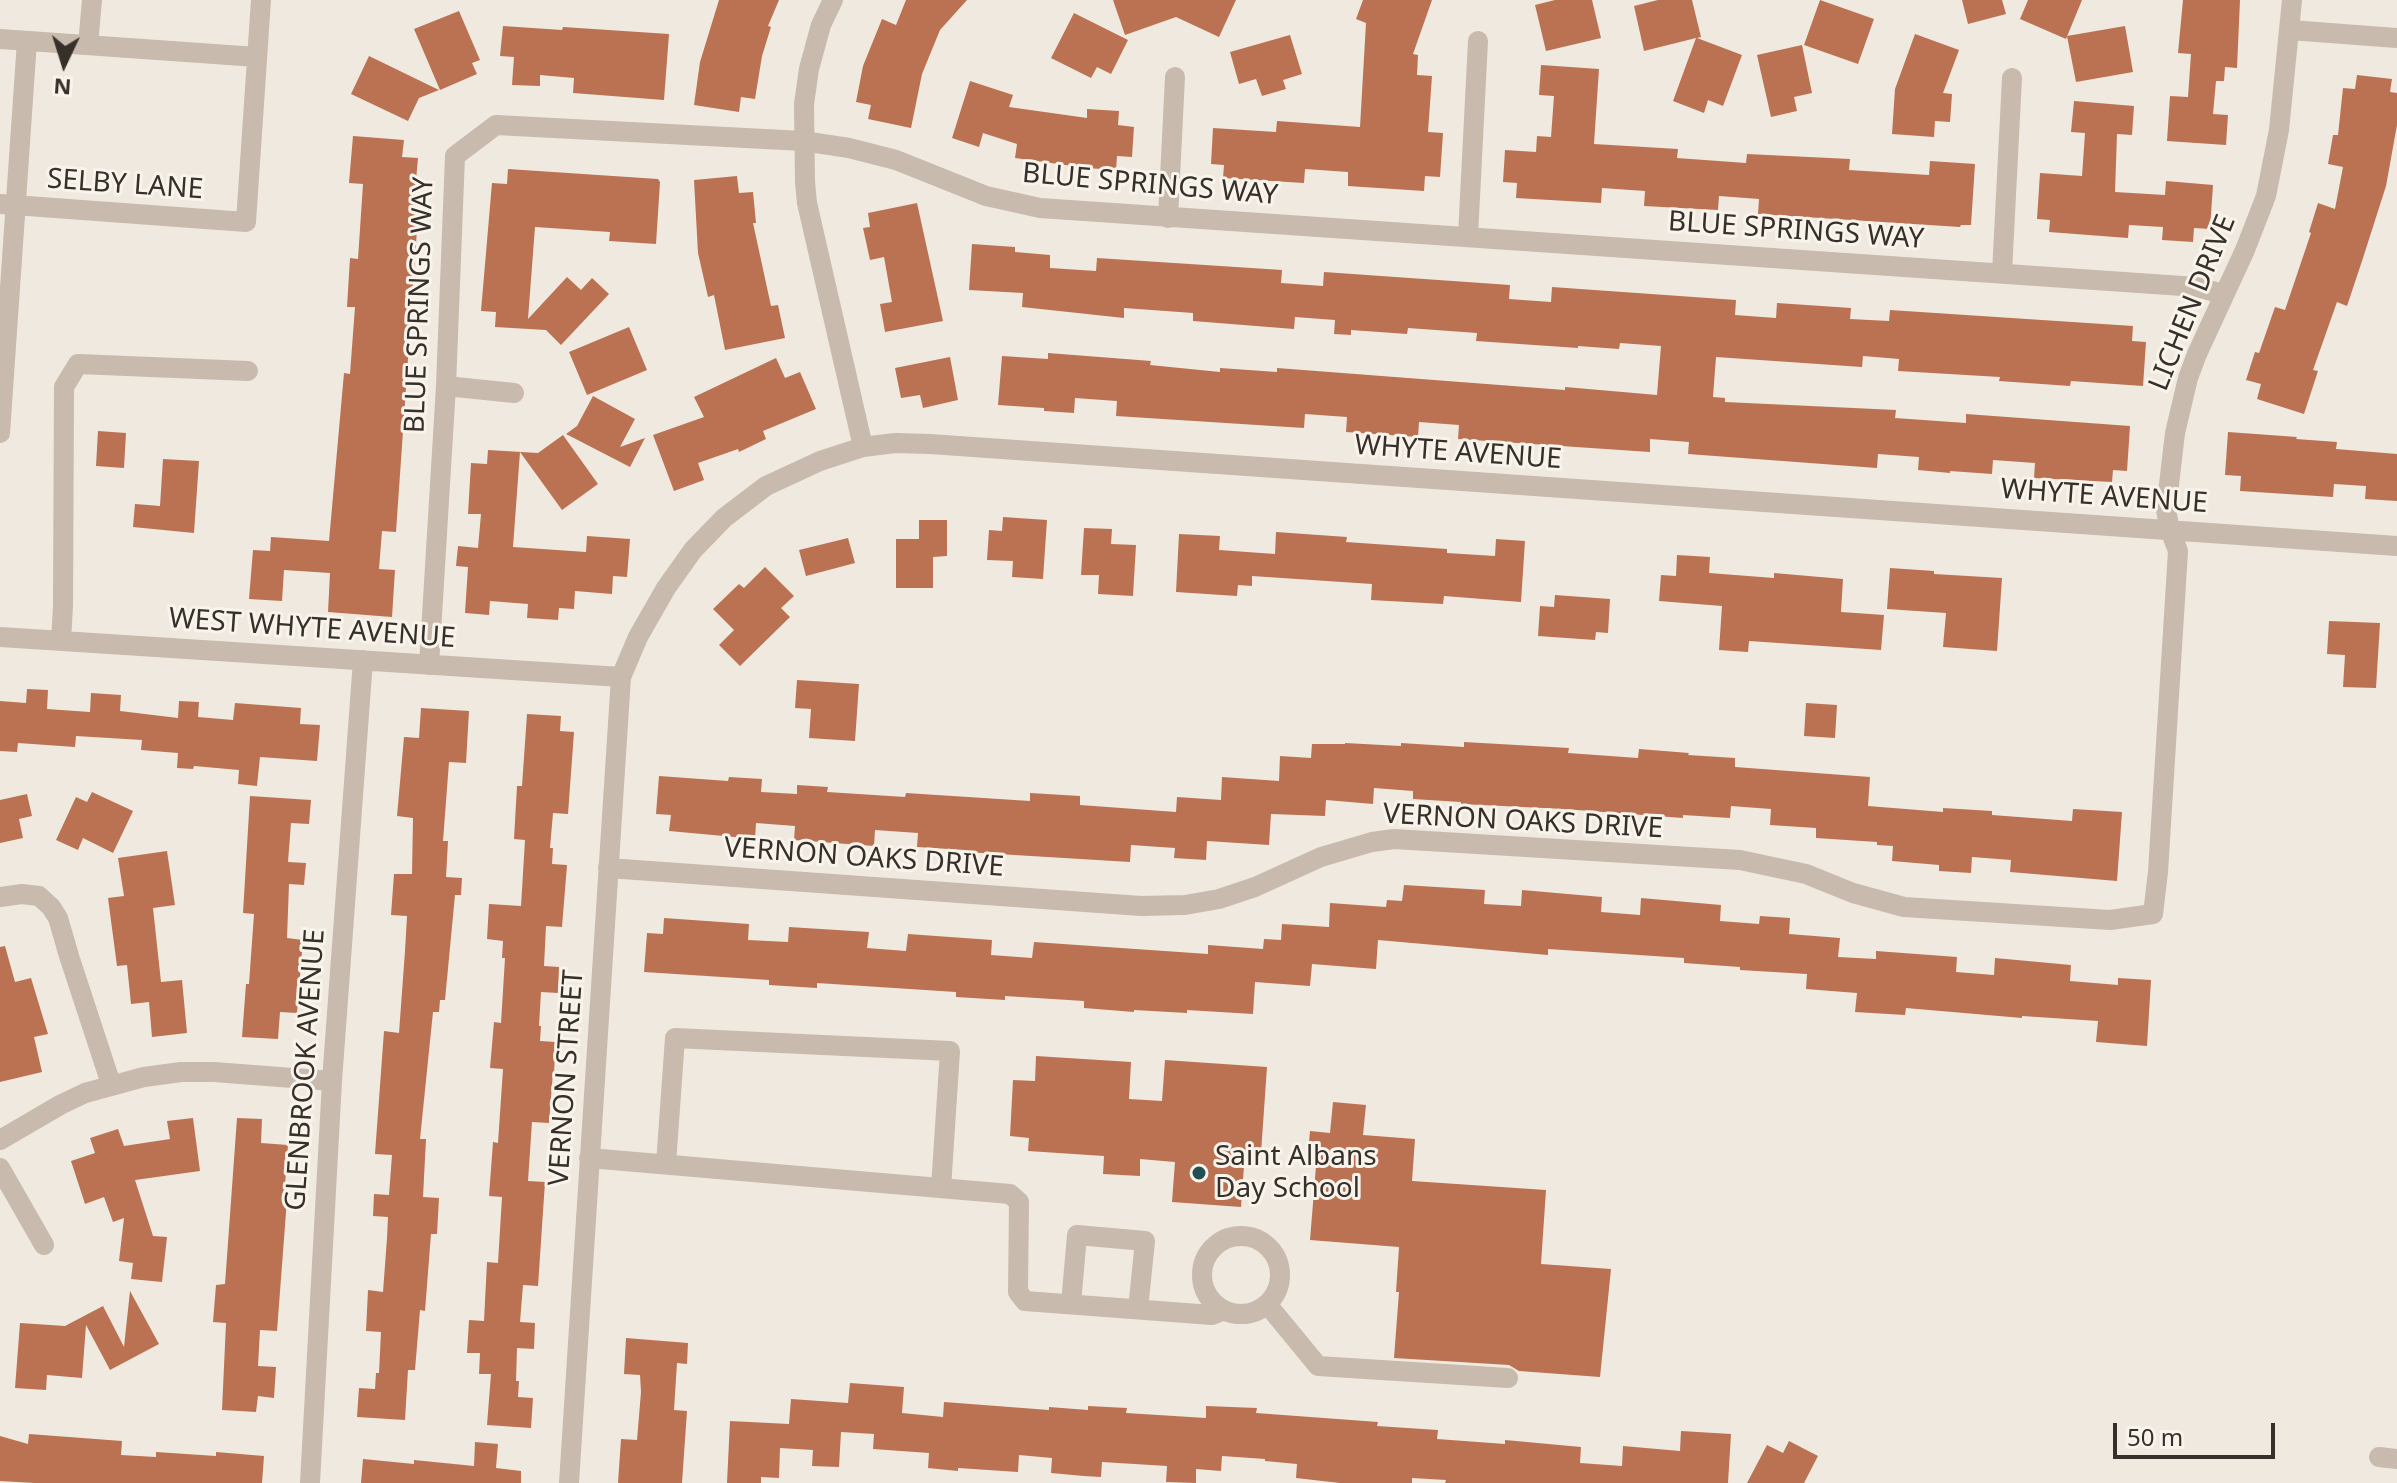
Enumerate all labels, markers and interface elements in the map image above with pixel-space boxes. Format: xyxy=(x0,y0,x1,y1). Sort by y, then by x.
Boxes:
north arrow xyxy=(24,24,104,104)
text: N xyxy=(52,72,72,104)
street label: BLUE SPRINGS WAY xyxy=(1021,157,1279,213)
street label: SELBY LANE xyxy=(46,163,204,207)
street label: BLUE SPRINGS WAY xyxy=(399,176,441,434)
street label: BLUE SPRINGS WAY xyxy=(1667,205,1925,257)
street label: LICHEN DRIVE xyxy=(2143,210,2243,396)
street label: WHYTE AVENUE xyxy=(1353,429,1563,477)
street label: WHYTE AVENUE xyxy=(1999,473,2209,521)
street label: WEST WHYTE AVENUE xyxy=(168,602,456,656)
street label: VERNON OAKS DRIVE xyxy=(1382,798,1664,846)
street label: VERNON OAKS DRIVE xyxy=(723,831,1005,885)
street label: GLENBROOK AVENUE xyxy=(279,928,333,1212)
street label: VERNON STREET xyxy=(543,969,591,1187)
place label: Saint Albans Day School xyxy=(1215,1140,1377,1206)
marker: Saint Albans Day School xyxy=(1190,1164,1208,1182)
scale bar xyxy=(2117,1407,2279,1457)
text: 50 m xyxy=(2127,1420,2183,1453)

